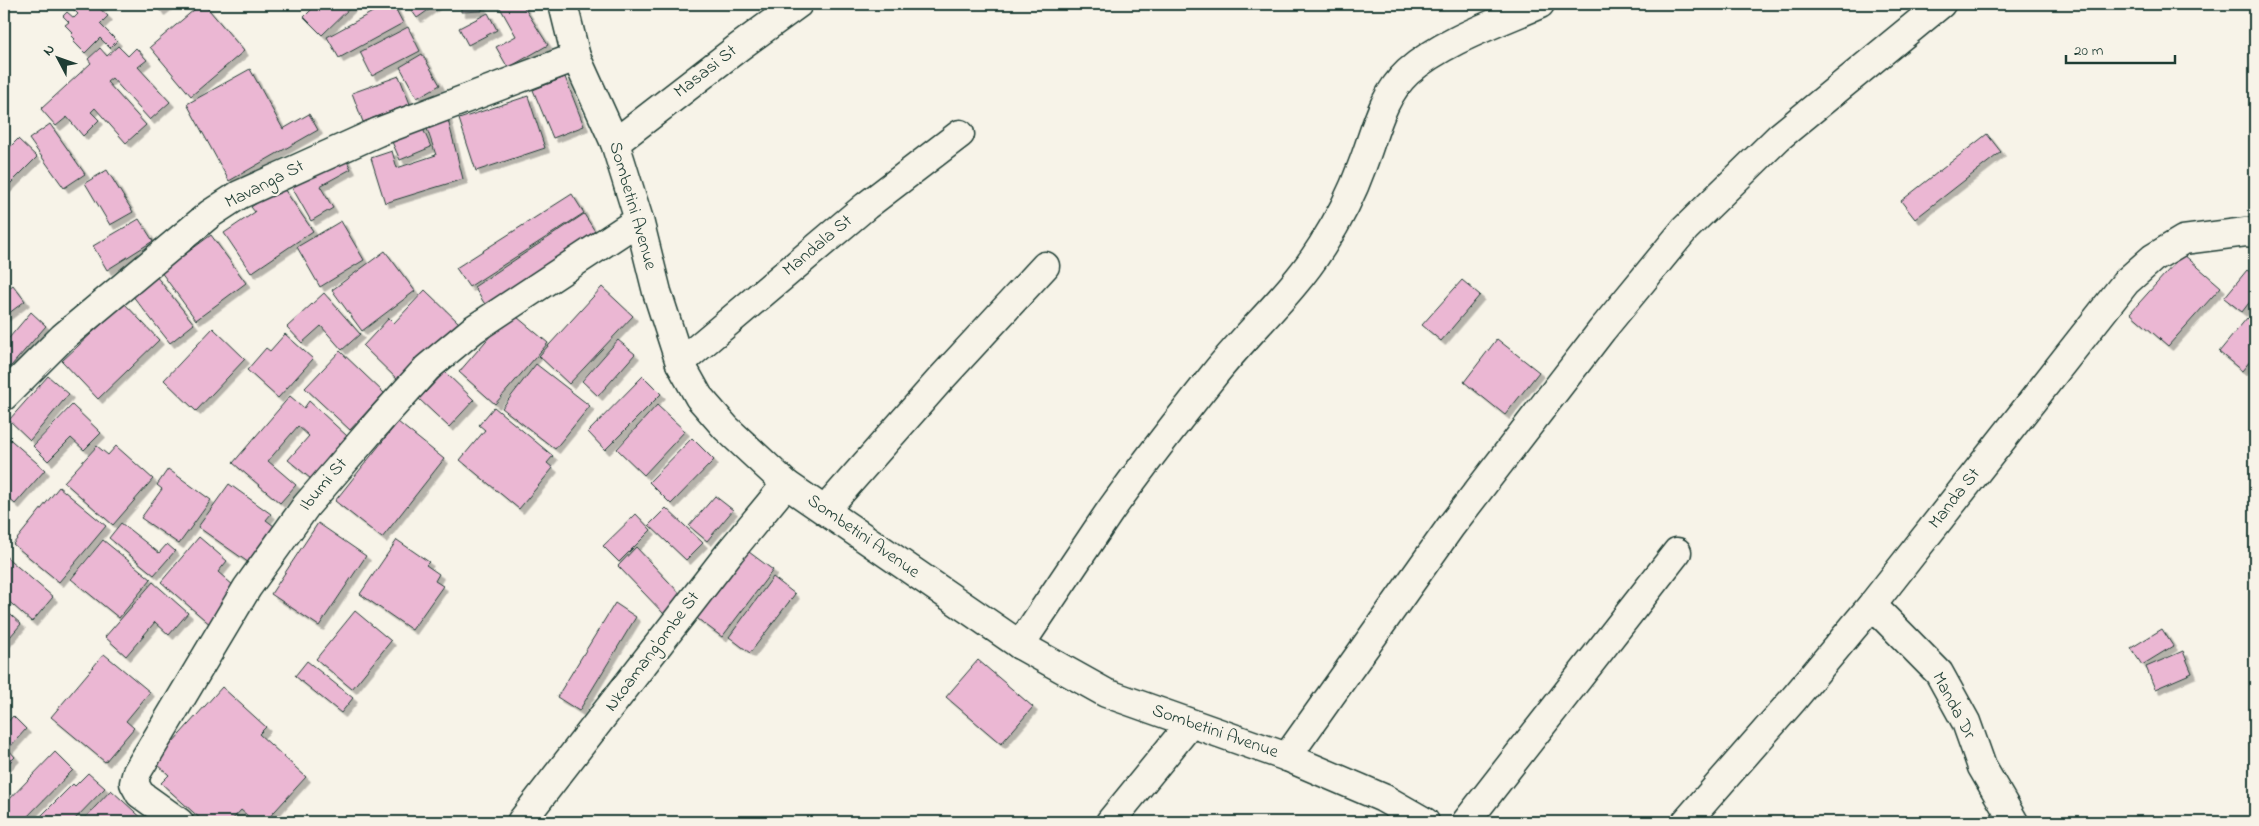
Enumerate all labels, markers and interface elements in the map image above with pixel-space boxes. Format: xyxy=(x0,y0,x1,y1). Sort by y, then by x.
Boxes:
north arrow xyxy=(32,32,82,82)
scale bar xyxy=(2066,32,2175,64)
street label: Masasi St xyxy=(669,39,743,105)
text: N xyxy=(38,40,60,61)
text: 20 m xyxy=(2074,40,2104,62)
street label: Sombetini Avenue xyxy=(601,139,663,274)
street label: Mavanga St xyxy=(221,154,310,217)
street label: Mandala St xyxy=(777,209,859,283)
street label: Ibumi St xyxy=(294,452,354,518)
street label: Manda St xyxy=(1923,463,1987,535)
street label: Sombetini Avenue xyxy=(801,488,925,586)
street label: Nkoamang'ombe St xyxy=(599,586,708,718)
street label: Manda Dr xyxy=(1924,668,1982,745)
street label: Sombetini Avenue xyxy=(1148,698,1283,766)

